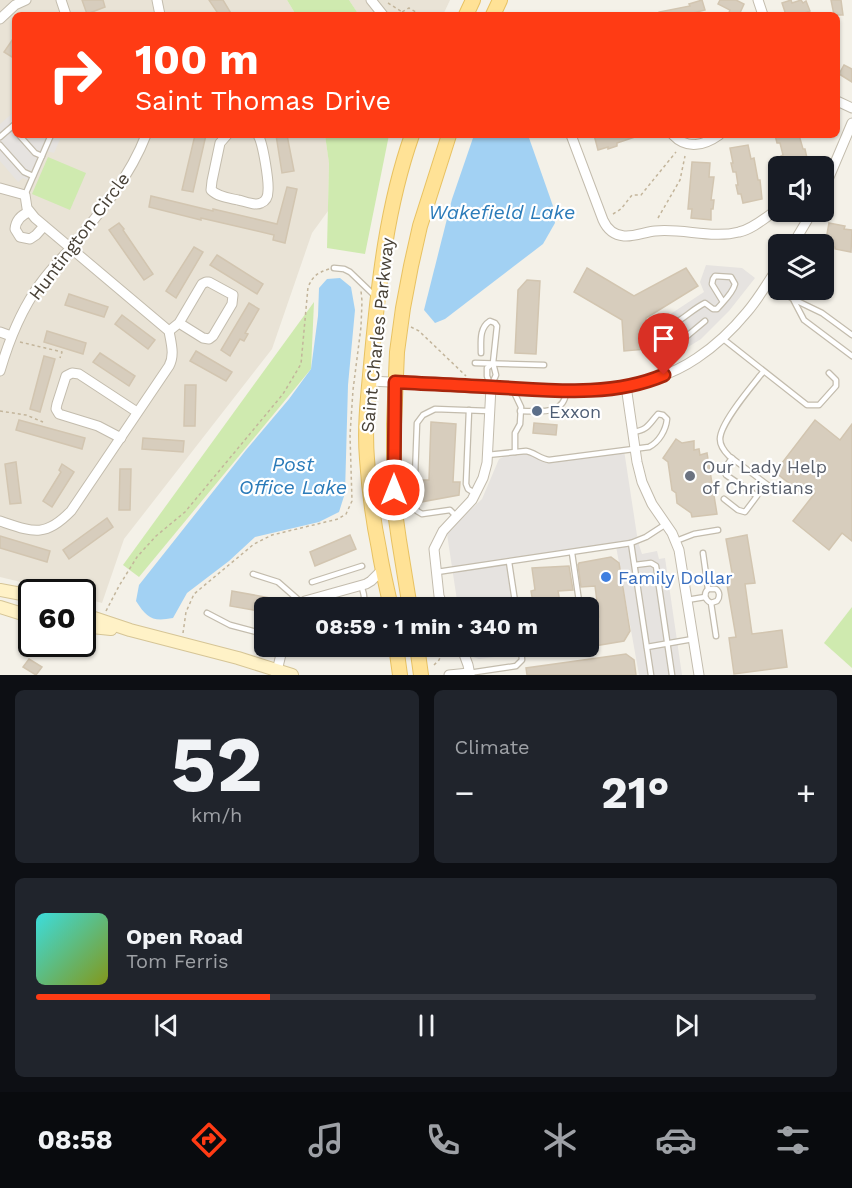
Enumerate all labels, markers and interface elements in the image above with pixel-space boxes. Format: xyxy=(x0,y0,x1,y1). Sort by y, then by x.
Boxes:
text: 100 m xyxy=(135,35,259,84)
icon: right xyxy=(36,36,114,114)
text: Saint Thomas Drive xyxy=(135,85,391,117)
map controls xyxy=(768,156,834,300)
button: sound xyxy=(768,156,834,222)
street label: Huntington Circle xyxy=(24,168,134,304)
water label: Wakefield Lake xyxy=(429,200,575,224)
button: layers xyxy=(768,234,834,300)
street label: Saint Charles Parkway xyxy=(356,236,398,434)
pin xyxy=(638,313,689,375)
icon: arrive xyxy=(647,322,680,355)
place label: Exxon xyxy=(549,401,601,422)
marker: Exxon xyxy=(530,404,544,418)
water label: Post Office Lake xyxy=(239,452,347,499)
place label: Our Lady Help of Christians xyxy=(702,456,827,498)
position arrow xyxy=(362,458,426,522)
marker: Our Lady Help of Christians xyxy=(683,469,697,483)
place label: Family Dollar xyxy=(618,567,733,588)
marker: Family Dollar xyxy=(599,570,613,584)
speed limit sign: 60 xyxy=(18,579,96,657)
text: 08:59 · 1 min · 340 m xyxy=(315,614,538,639)
text: 52 xyxy=(171,718,263,810)
text: Climate xyxy=(455,735,530,759)
text: 21° xyxy=(601,766,670,819)
text: − xyxy=(455,773,474,812)
text: + xyxy=(796,773,816,812)
text: km/h xyxy=(191,803,243,827)
text: Open Road xyxy=(126,924,243,949)
text: Tom Ferris xyxy=(126,949,229,973)
icon: previous xyxy=(150,1009,183,1042)
icon: pause xyxy=(410,1009,443,1042)
icon: next xyxy=(670,1009,703,1042)
icon: directions xyxy=(188,1119,230,1161)
icon: music xyxy=(305,1119,347,1161)
icon: phone xyxy=(422,1119,464,1161)
icon: climate xyxy=(539,1119,581,1161)
icon: car xyxy=(655,1119,697,1161)
icon: filters xyxy=(772,1119,814,1161)
text: 08:58 xyxy=(37,1124,113,1156)

